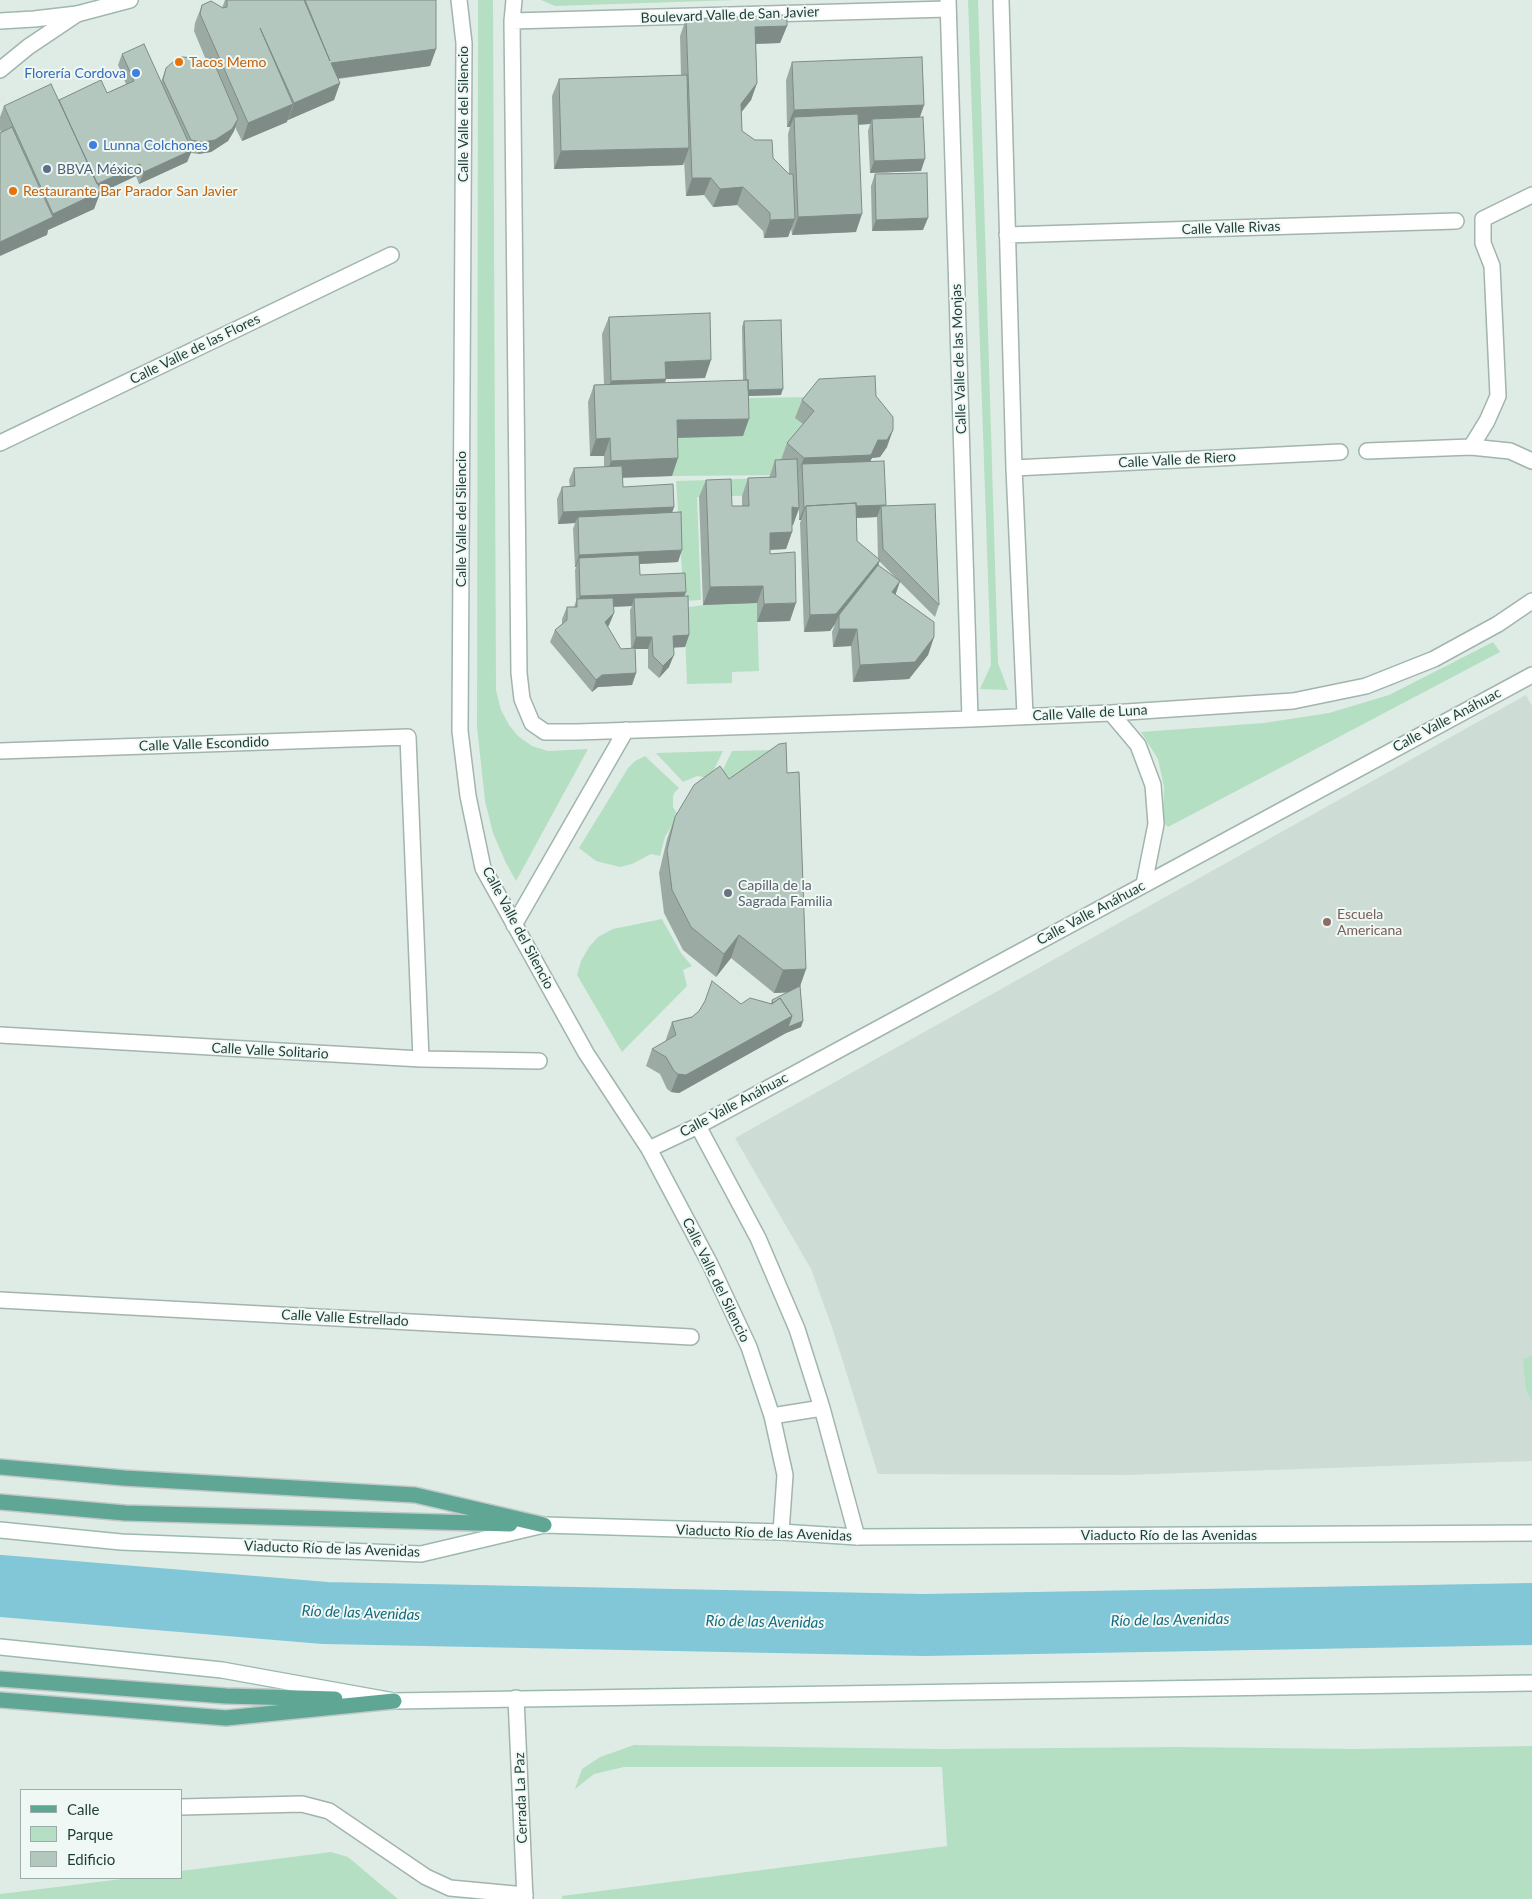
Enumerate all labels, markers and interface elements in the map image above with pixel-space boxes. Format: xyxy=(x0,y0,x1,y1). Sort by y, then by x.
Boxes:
street label: Boulevard Valle de San Javier xyxy=(640,3,820,27)
street label: Calle Valle del Silencio xyxy=(455,46,471,182)
place label: Tacos Memo xyxy=(189,54,266,70)
marker: Tacos Memo xyxy=(173,56,185,68)
place label: Florería Cordova xyxy=(24,65,126,81)
marker: Florería Cordova xyxy=(130,67,142,79)
place label: Lunna Colchones xyxy=(103,137,208,153)
marker: Lunna Colchones xyxy=(87,139,99,151)
place label: BBVA México xyxy=(57,161,142,177)
marker: BBVA México xyxy=(41,163,53,175)
place label: Restaurante Bar Parador San Javier xyxy=(23,183,238,199)
marker: Restaurante Bar Parador San Javier xyxy=(7,185,19,197)
street label: Calle Valle Rivas xyxy=(1181,218,1281,238)
street label: Calle Valle de las Monjas xyxy=(948,283,970,435)
street label: Calle Valle de las Flores xyxy=(127,310,263,388)
street label: Calle Valle de Riero xyxy=(1118,449,1236,471)
street label: Calle Valle del Silencio xyxy=(453,451,469,587)
street label: Calle Valle Anáhuac xyxy=(1390,684,1504,756)
street label: Calle Valle de Luna xyxy=(1032,702,1148,724)
street label: Calle Valle Escondido xyxy=(139,733,269,755)
street label: Calle Valle del Silencio xyxy=(479,864,557,992)
place label: Capilla de la Sagrada Familia xyxy=(738,877,832,910)
street label: Calle Valle Anáhuac xyxy=(1034,877,1148,949)
marker: Capilla de la Sagrada Familia xyxy=(722,887,734,899)
place label: Escuela Americana xyxy=(1337,906,1402,939)
marker: Escuela Americana xyxy=(1321,916,1333,928)
street label: Calle Valle Solitario xyxy=(211,1040,329,1062)
street label: Calle Valle Anáhuac xyxy=(677,1069,791,1141)
street label: Calle Valle del Silencio xyxy=(679,1215,753,1345)
street label: Calle Valle Estrellado xyxy=(281,1306,409,1330)
street label: Viaducto Río de las Avenidas xyxy=(676,1522,852,1544)
street label: Viaducto Río de las Avenidas xyxy=(1081,1527,1257,1543)
street label: Viaducto Río de las Avenidas xyxy=(244,1538,420,1560)
water label: Río de las Avenidas xyxy=(301,1602,421,1624)
water label: Río de las Avenidas xyxy=(1111,1610,1229,1630)
water label: Río de las Avenidas xyxy=(706,1612,824,1632)
street label: Cerrada La Paz xyxy=(511,1752,531,1844)
legend xyxy=(20,1789,182,1879)
text: Calle xyxy=(67,1800,99,1818)
text: Parque xyxy=(67,1825,113,1843)
text: Edificio xyxy=(67,1850,115,1868)

